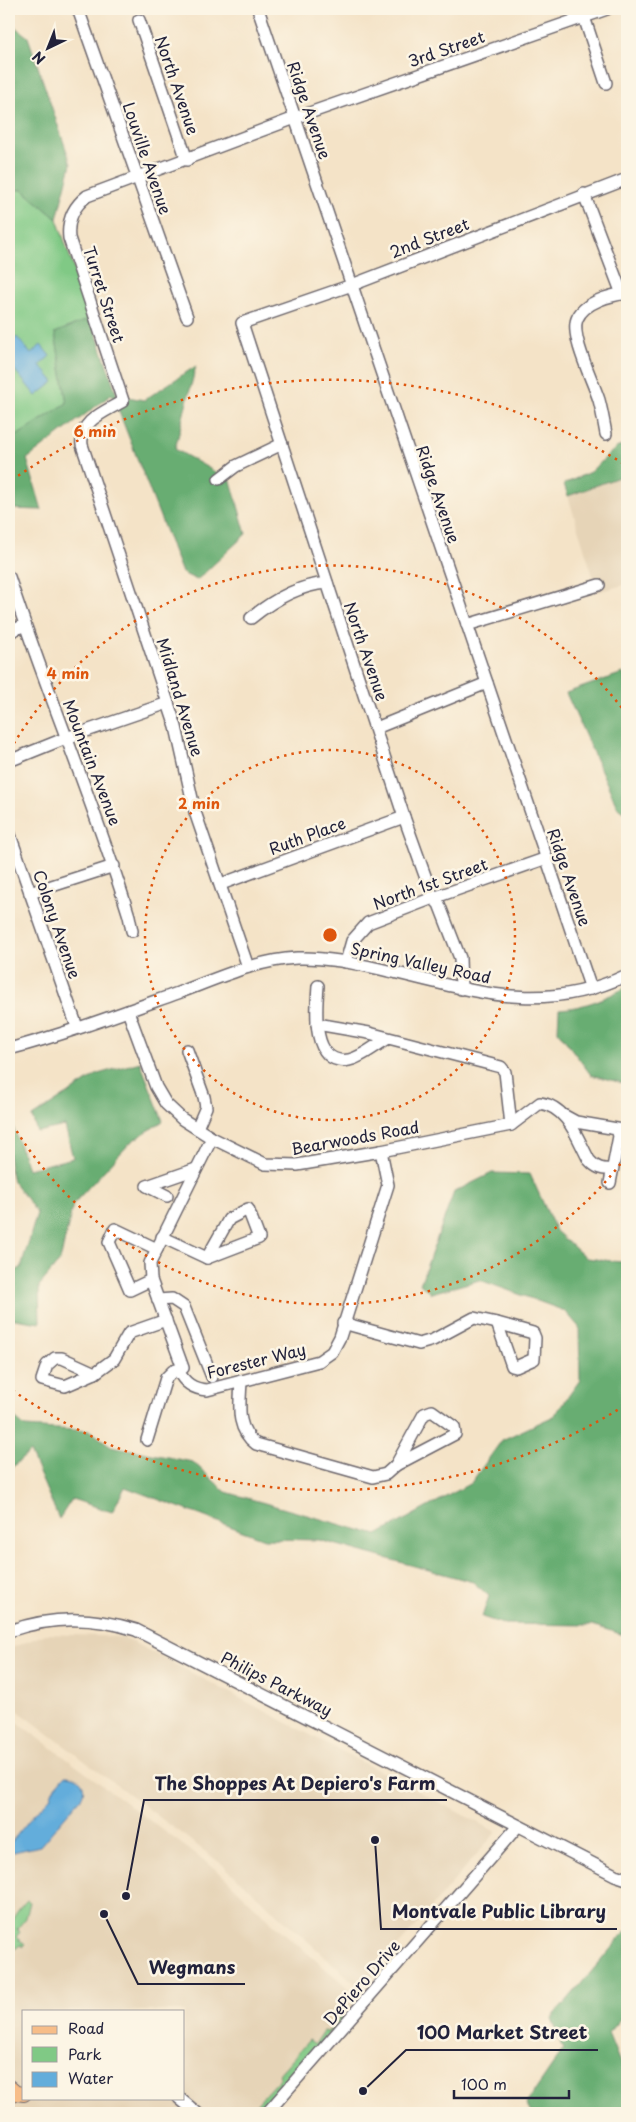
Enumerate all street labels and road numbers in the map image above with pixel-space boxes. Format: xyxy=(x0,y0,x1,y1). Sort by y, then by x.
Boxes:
street label: 3rd Street xyxy=(404,24,488,72)
street label: North Avenue xyxy=(150,32,206,138)
street label: Ridge Avenue xyxy=(282,58,338,162)
street label: Louville Avenue xyxy=(118,99,179,218)
street label: 2nd Street xyxy=(386,211,473,263)
street label: Turret Street xyxy=(78,243,132,346)
street label: Ridge Avenue xyxy=(411,442,467,546)
street label: North Avenue xyxy=(339,598,395,704)
street label: Midland Avenue xyxy=(152,635,210,759)
street label: Mountain Avenue xyxy=(58,695,128,829)
street label: Ruth Place xyxy=(265,810,349,860)
street label: Ridge Avenue xyxy=(542,825,598,929)
street label: North 1st Street xyxy=(369,851,491,915)
street label: Colony Avenue xyxy=(28,866,88,982)
street label: Spring Valley Road xyxy=(349,935,493,989)
street label: Bearwoods Road xyxy=(289,1114,421,1160)
street label: Forester Way xyxy=(204,1336,308,1384)
street label: Philips Parkway xyxy=(217,1645,337,1721)
street label: DePiero Drive xyxy=(317,1934,405,2030)

